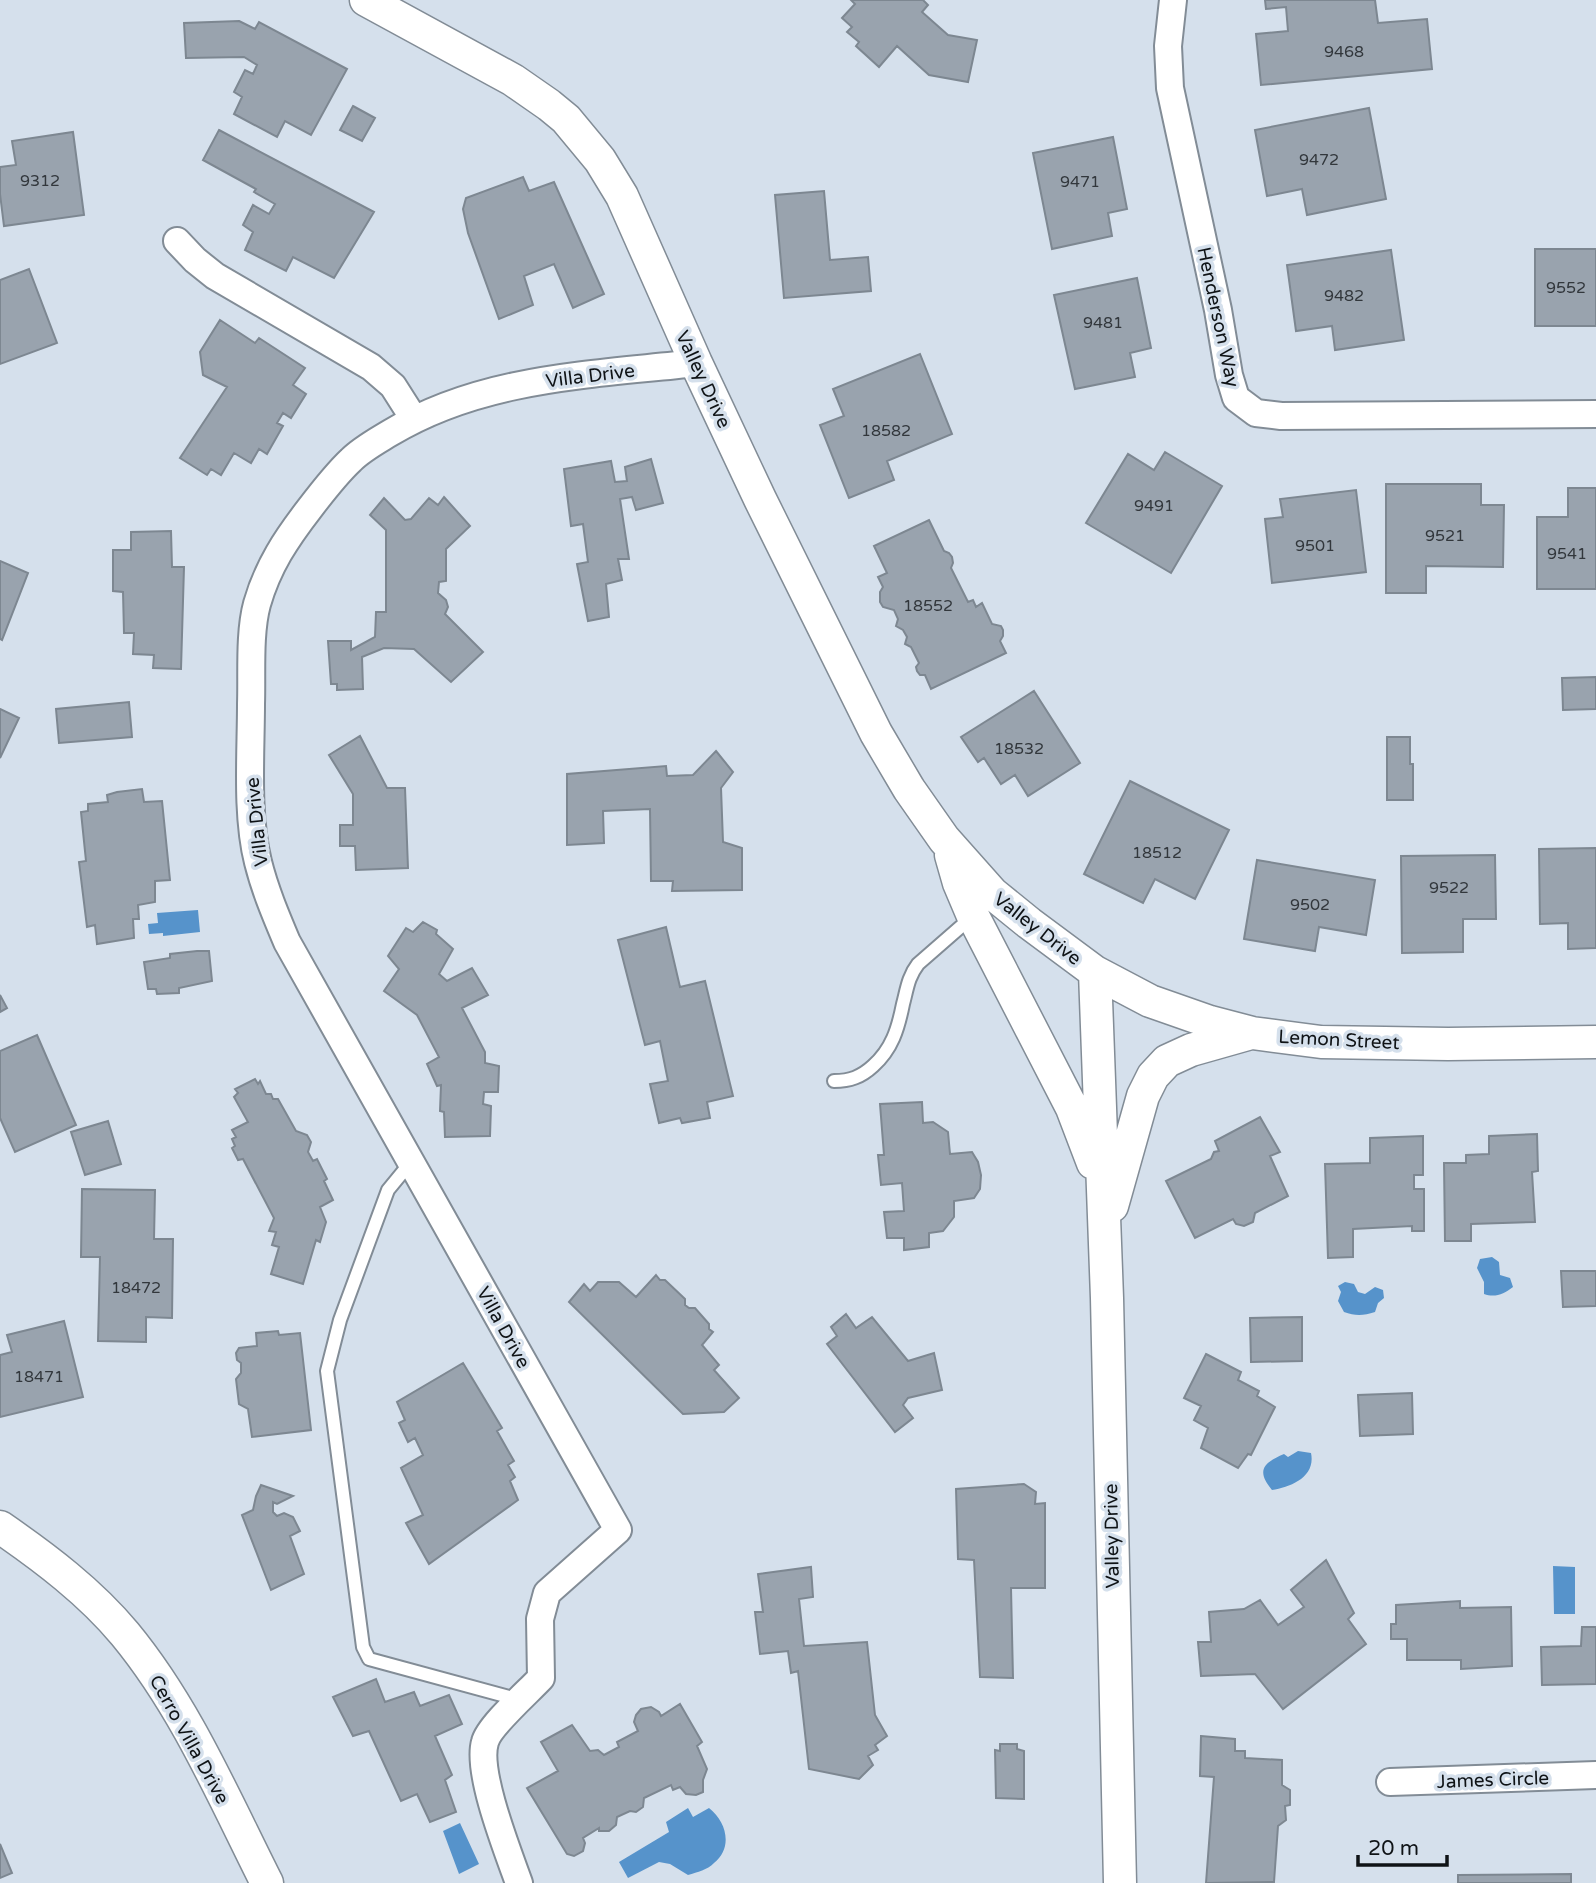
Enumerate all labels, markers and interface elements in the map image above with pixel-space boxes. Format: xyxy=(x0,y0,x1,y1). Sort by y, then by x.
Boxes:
house number: 9468 xyxy=(1324,42,1364,62)
house number: 9472 xyxy=(1299,150,1339,170)
house number: 9312 xyxy=(20,171,60,191)
house number: 9471 xyxy=(1060,172,1100,192)
street label: Henderson Way xyxy=(1192,245,1244,389)
house number: 9552 xyxy=(1546,278,1586,298)
house number: 9482 xyxy=(1324,286,1364,306)
house number: 9481 xyxy=(1083,313,1123,333)
street label: Valley Drive xyxy=(671,327,735,432)
street label: Villa Drive xyxy=(544,360,636,392)
house number: 18582 xyxy=(861,421,911,441)
house number: 9491 xyxy=(1134,496,1174,516)
house number: 9521 xyxy=(1425,526,1465,546)
house number: 9501 xyxy=(1295,536,1335,556)
house number: 9541 xyxy=(1547,544,1587,564)
house number: 18552 xyxy=(903,596,953,616)
house number: 18532 xyxy=(994,739,1044,759)
street label: Villa Drive xyxy=(241,776,273,868)
house number: 18512 xyxy=(1132,843,1182,863)
house number: 9522 xyxy=(1429,878,1469,898)
street label: Valley Drive xyxy=(989,888,1085,970)
house number: 9502 xyxy=(1290,895,1330,915)
street label: Lemon Street xyxy=(1278,1026,1400,1054)
house number: 18472 xyxy=(111,1278,161,1298)
street label: Villa Drive xyxy=(472,1283,534,1372)
house number: 18471 xyxy=(14,1367,64,1387)
street label: Valley Drive xyxy=(1100,1483,1124,1589)
street label: Cerro Villa Drive xyxy=(145,1671,234,1808)
street label: James Circle xyxy=(1437,1767,1550,1793)
scale bar xyxy=(1358,1824,1447,1868)
text: 20 m xyxy=(1368,1836,1419,1861)

